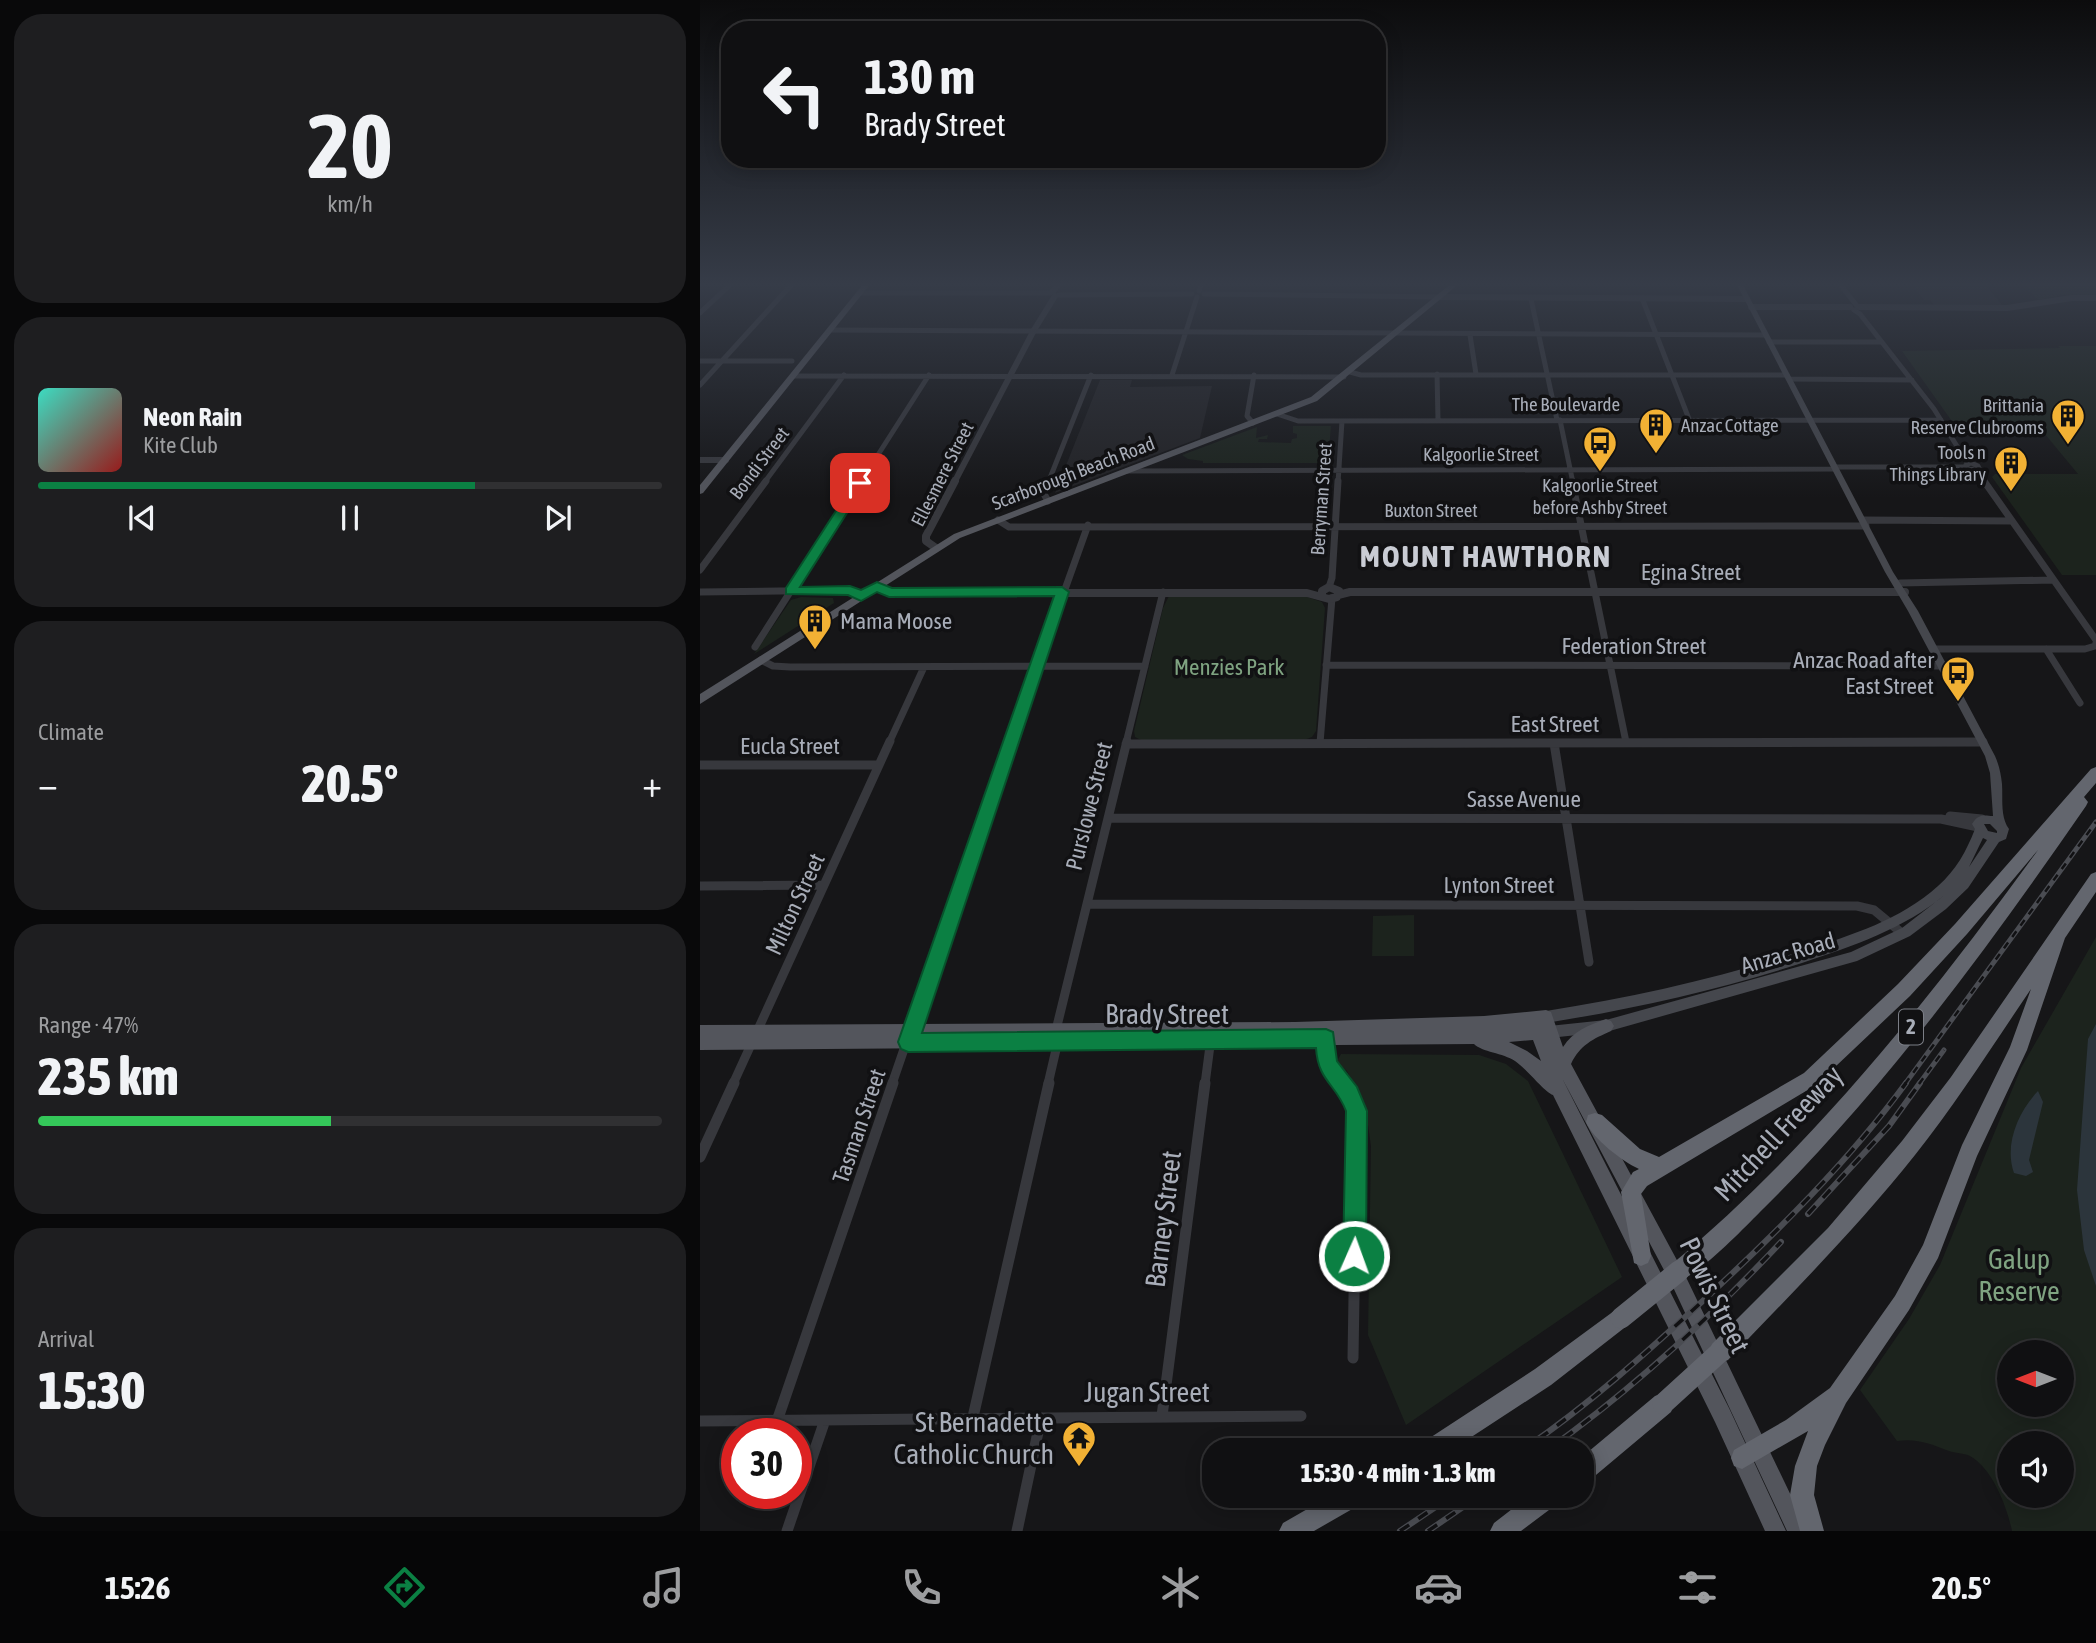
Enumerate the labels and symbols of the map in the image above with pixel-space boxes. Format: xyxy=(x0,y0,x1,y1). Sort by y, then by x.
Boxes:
street label: The Boulevarde xyxy=(1512,393,1620,415)
place label: Brittania Reserve Clubrooms xyxy=(1910,394,2044,438)
building icon: Brittania Reserve Clubrooms xyxy=(2049,397,2087,446)
building icon: Anzac Cottage xyxy=(1637,406,1675,455)
place label: Anzac Cottage xyxy=(1681,414,1779,436)
street label: Ellesmere Street xyxy=(906,418,978,530)
street label: Bondi Street xyxy=(725,423,793,503)
bus stop icon: Kalgoorlie Street before Ashby Street xyxy=(1581,424,1619,473)
street label: Scarborough Beach Road xyxy=(988,432,1158,514)
place label: Tools n Things Library xyxy=(1890,441,1986,485)
street label: Berryman Street xyxy=(1306,442,1336,556)
street label: Kalgoorlie Street xyxy=(1423,443,1539,465)
building icon: Tools n Things Library xyxy=(1992,444,2030,493)
pin xyxy=(830,453,890,513)
place label: Kalgoorlie Street before Ashby Street xyxy=(1533,474,1667,518)
street label: Buxton Street xyxy=(1384,499,1478,521)
district label: MOUNT HAWTHORN xyxy=(1360,539,1612,573)
street label: Egina Street xyxy=(1641,559,1741,585)
building icon: Mama Moose xyxy=(796,602,834,651)
place label: Mama Moose xyxy=(840,608,952,634)
street label: Federation Street xyxy=(1562,633,1707,659)
place label: Anzac Road after East Street xyxy=(1793,647,1935,699)
park label: Menzies Park xyxy=(1174,654,1284,680)
bus stop icon: Anzac Road after East Street xyxy=(1939,654,1977,703)
street label: East Street xyxy=(1511,711,1599,737)
street label: Eucla Street xyxy=(740,733,840,759)
street label: Purslowe Street xyxy=(1061,739,1117,873)
street label: Sasse Avenue xyxy=(1467,786,1581,812)
street label: Milton Street xyxy=(760,849,830,959)
street label: Lynton Street xyxy=(1444,872,1554,898)
street label: Anzac Road xyxy=(1738,927,1838,979)
street label: Brady Street xyxy=(1105,998,1229,1030)
road number: 2 xyxy=(1899,1010,1923,1044)
street label: Mitchell Freeway xyxy=(1707,1059,1849,1207)
street label: Tasman Street xyxy=(827,1065,891,1187)
street label: Barney Street xyxy=(1139,1149,1187,1289)
position arrow xyxy=(1317,1219,1391,1293)
street label: Powis Street xyxy=(1673,1232,1757,1358)
park label: Galup Reserve xyxy=(1978,1243,2060,1307)
north arrow xyxy=(1997,1340,2074,1418)
street label: Jugan Street xyxy=(1084,1376,1210,1408)
place label: St Bernadette Catholic Church xyxy=(894,1406,1054,1470)
speed limit sign: 30 xyxy=(721,1418,812,1509)
temple icon: St Bernadette Catholic Church xyxy=(1060,1419,1098,1468)

